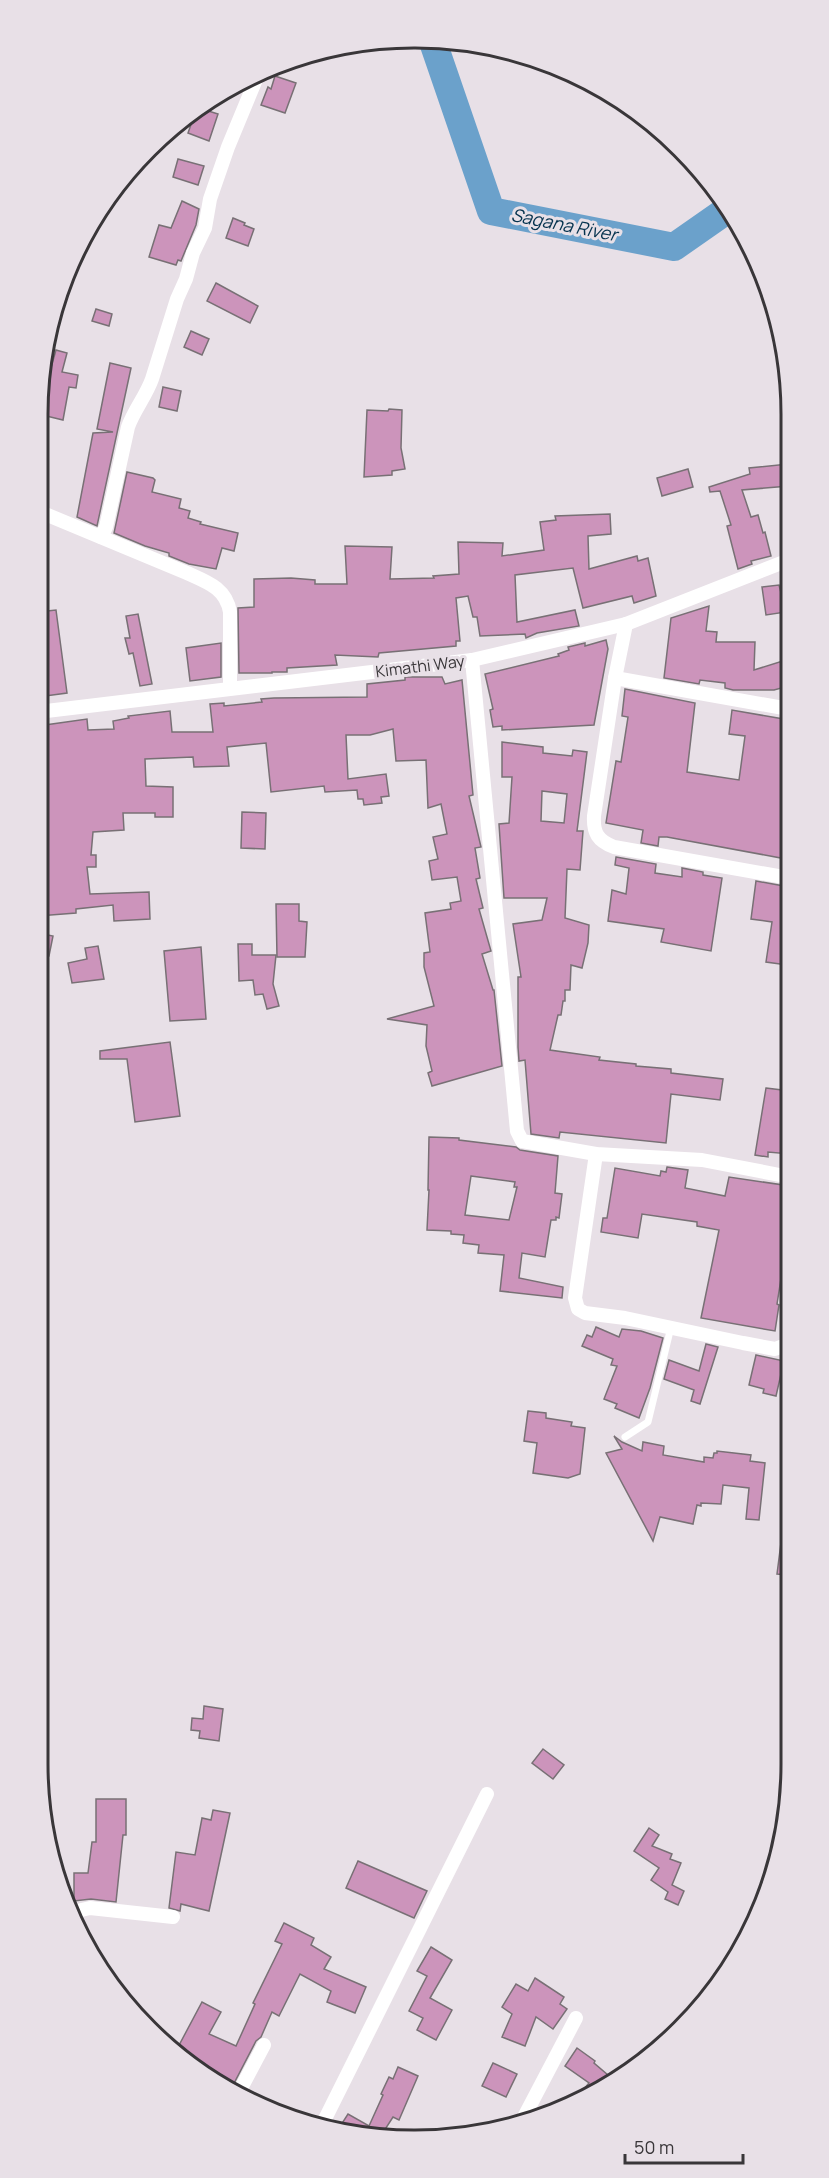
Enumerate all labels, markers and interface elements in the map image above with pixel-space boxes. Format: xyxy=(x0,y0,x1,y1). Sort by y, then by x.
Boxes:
water label: Sagana River xyxy=(509,202,622,247)
street label: Kimathi Way xyxy=(374,650,466,682)
scale bar xyxy=(625,2127,744,2165)
text: 50 m xyxy=(634,2135,674,2159)

